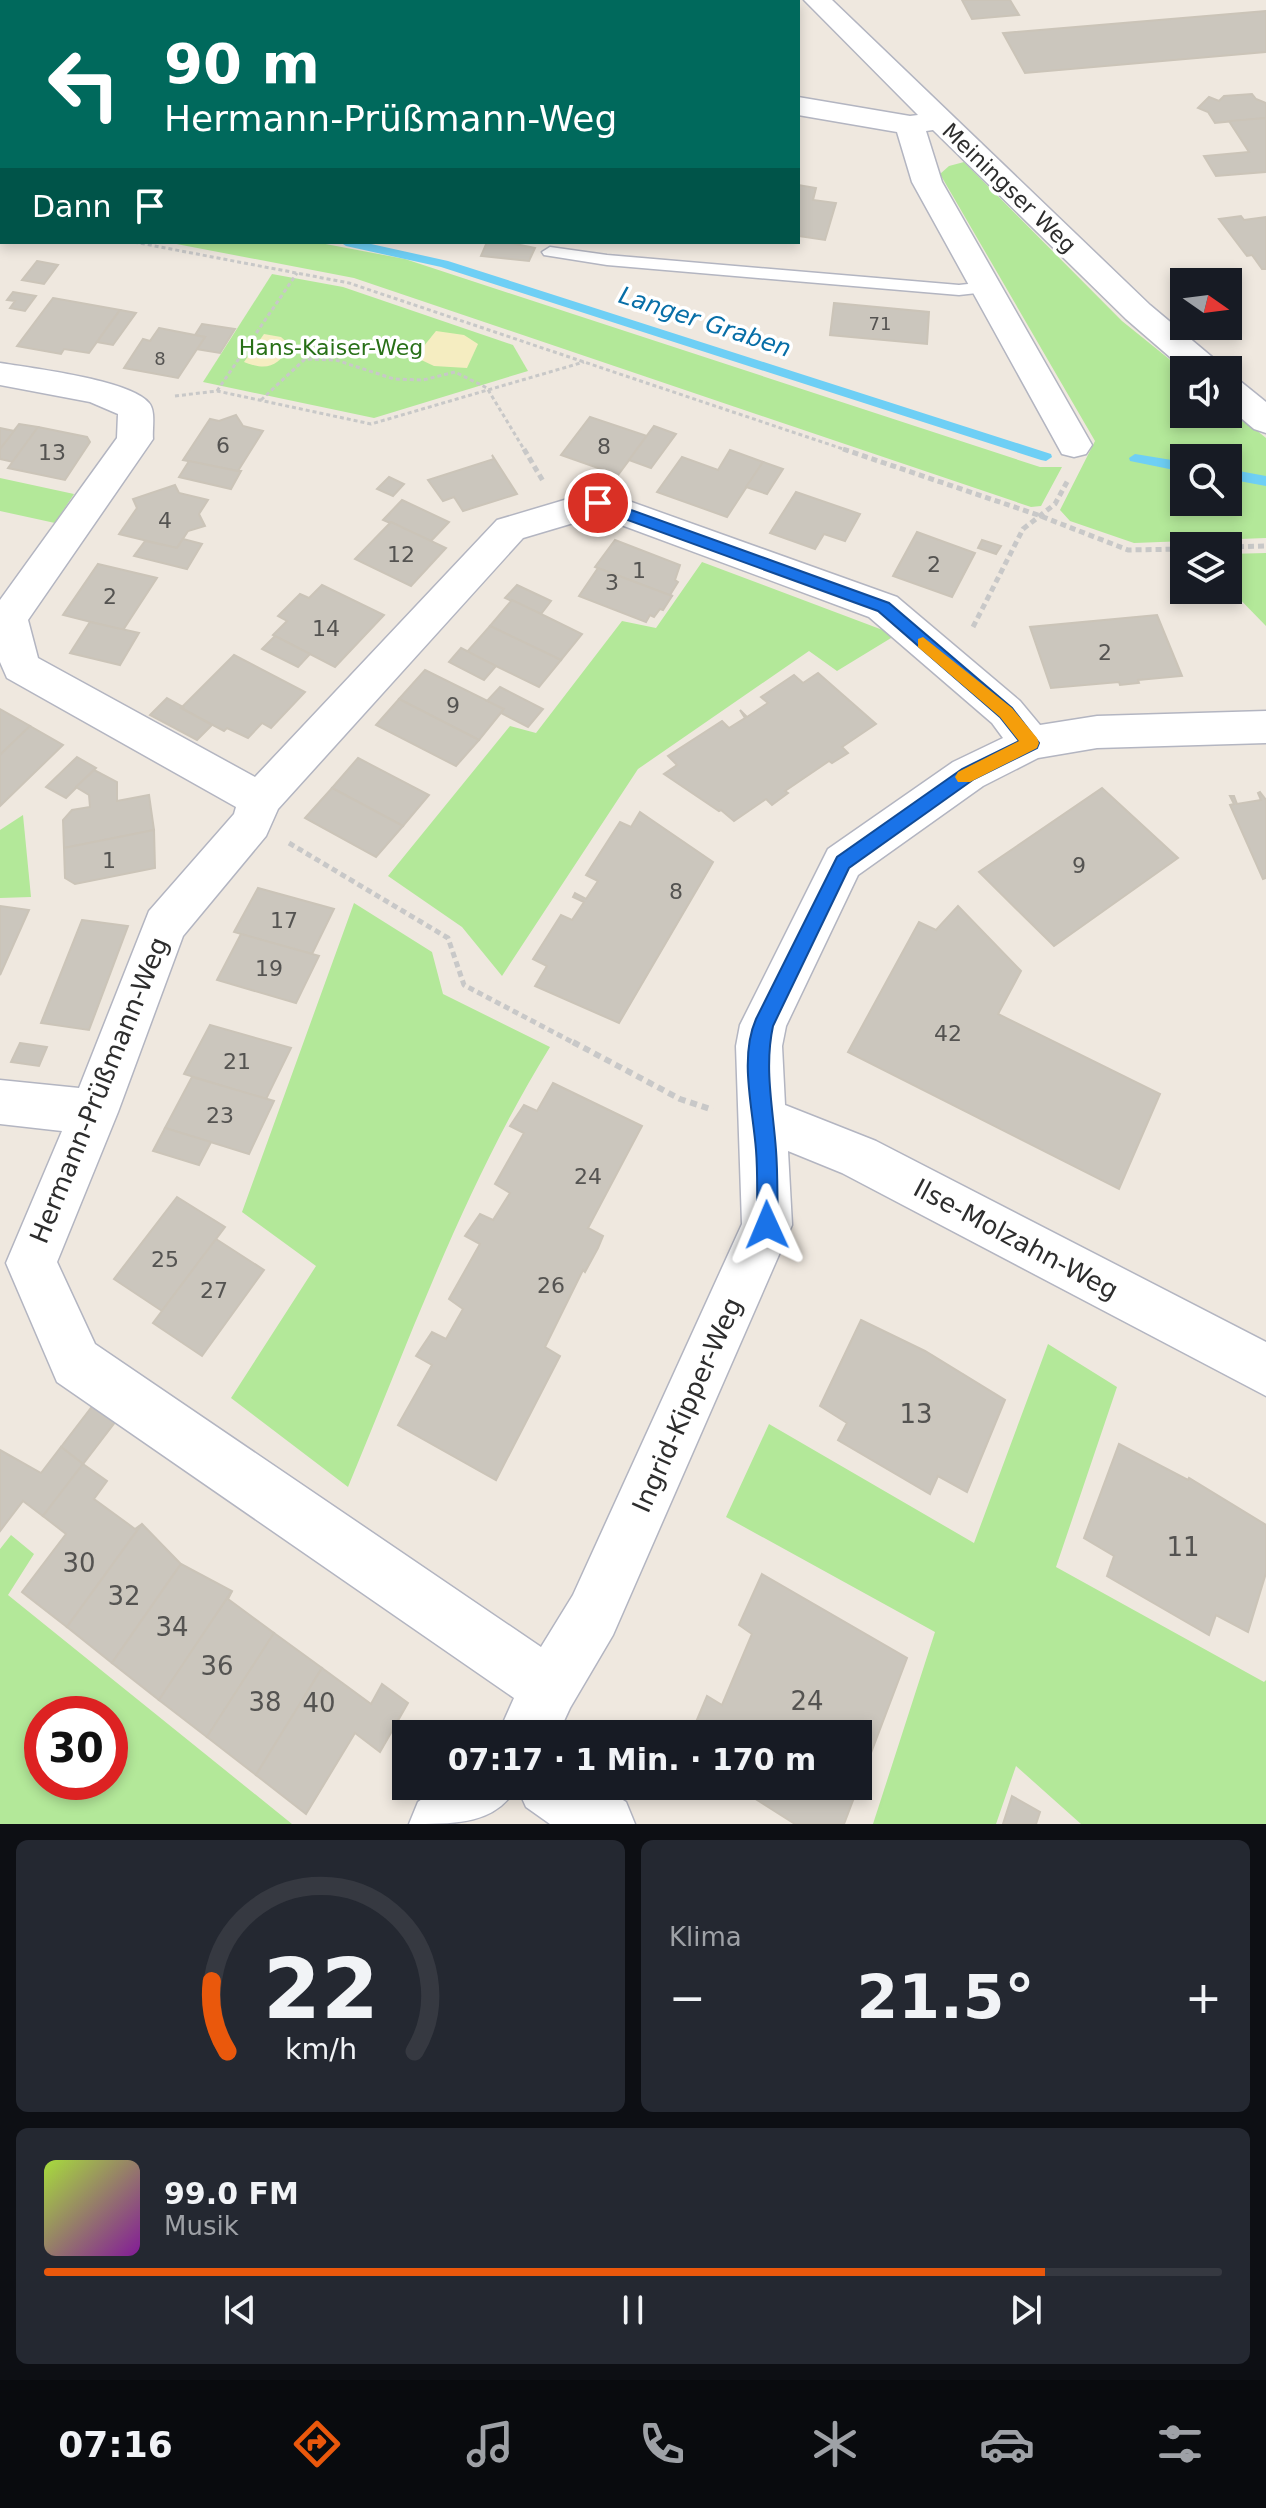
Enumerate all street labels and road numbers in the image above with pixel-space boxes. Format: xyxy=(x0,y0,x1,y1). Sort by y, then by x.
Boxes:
street label: Meiningser Weg xyxy=(937,118,1081,258)
street label: Hermann-Prüßmann-Weg xyxy=(24,933,174,1247)
street label: Ilse-Molzahn-Weg xyxy=(909,1172,1123,1306)
street label: Ingrid-Kipper-Weg xyxy=(626,1293,748,1517)

